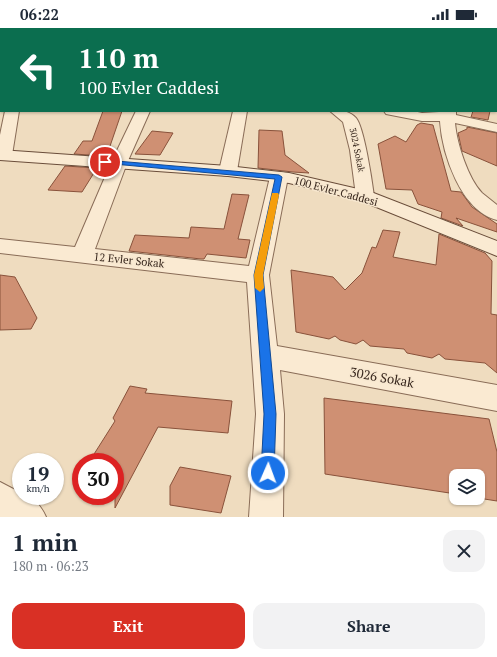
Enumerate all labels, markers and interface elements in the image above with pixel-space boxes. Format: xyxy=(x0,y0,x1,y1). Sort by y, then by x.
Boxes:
text: 06:22 xyxy=(20,4,59,24)
text: 110 m xyxy=(78,39,159,76)
icon: left xyxy=(12,44,64,96)
text: 100 Evler Caddesi xyxy=(78,75,219,99)
street label: 3024 Sokak xyxy=(346,127,368,174)
pin xyxy=(88,145,122,179)
icon: arrive xyxy=(94,151,116,173)
street label: 100 Evler Caddesi xyxy=(292,173,380,209)
street label: 12 Evler Sokak xyxy=(93,249,165,271)
street label: 3026 Sokak xyxy=(348,362,416,392)
position arrow xyxy=(247,452,289,494)
speed limit sign: 30 xyxy=(72,453,124,505)
text: 19 xyxy=(27,460,49,487)
map controls xyxy=(449,469,485,505)
button: layers xyxy=(449,469,485,505)
text: km/h xyxy=(26,482,50,495)
text: 1 min xyxy=(12,526,78,558)
button: close xyxy=(443,530,485,572)
text: 180 m · 06:23 xyxy=(12,557,89,575)
button: Exit xyxy=(12,603,245,649)
button: Share xyxy=(253,603,485,649)

